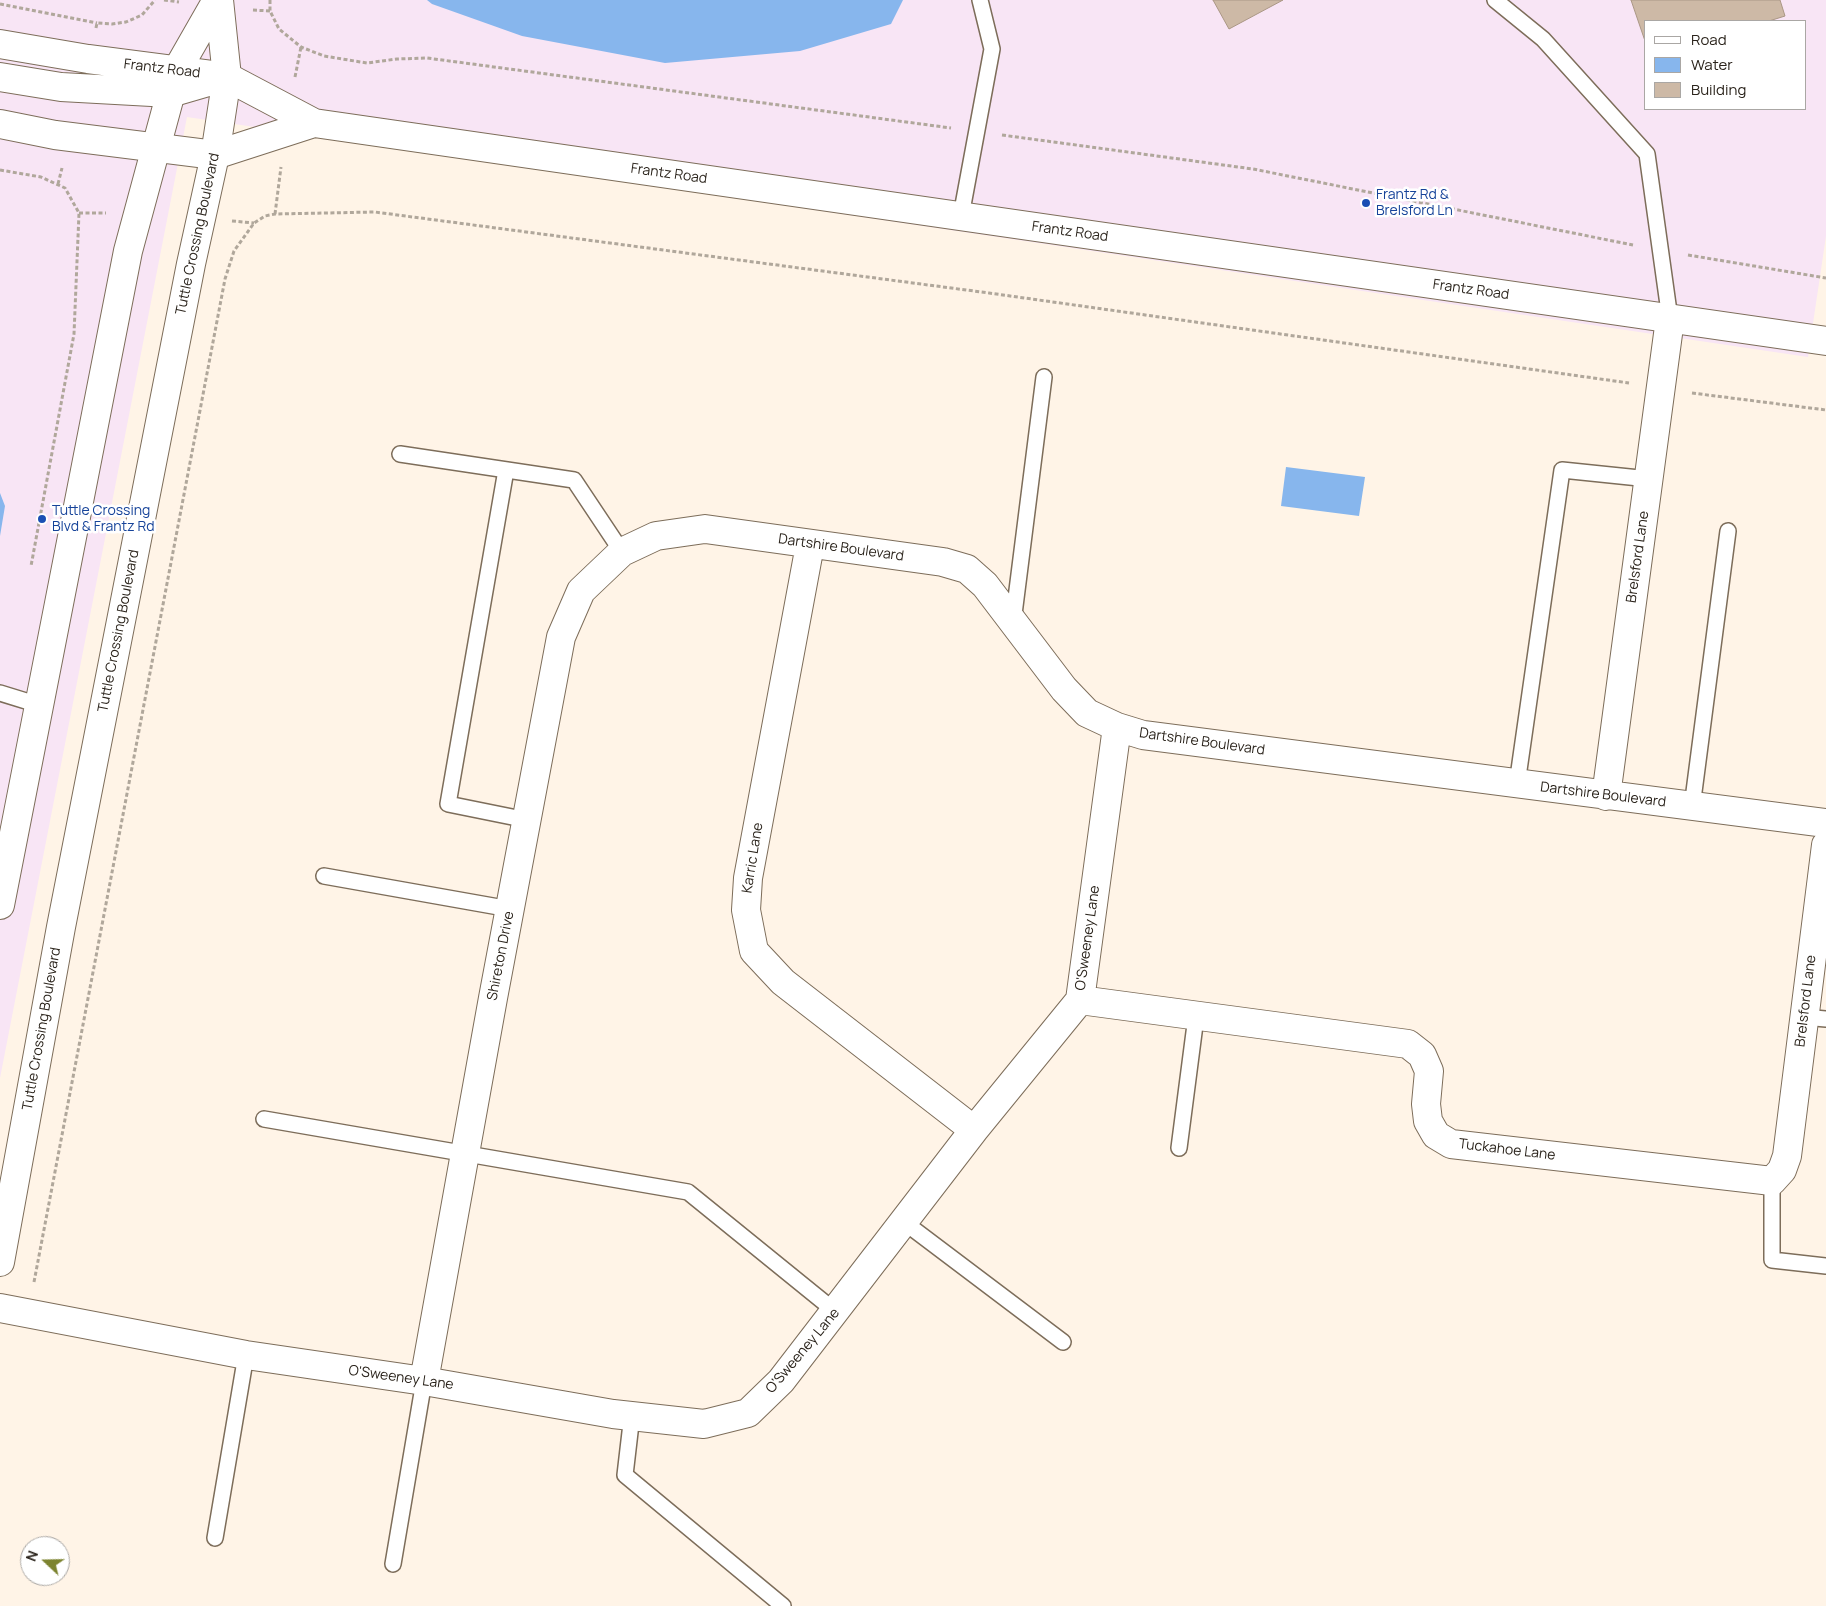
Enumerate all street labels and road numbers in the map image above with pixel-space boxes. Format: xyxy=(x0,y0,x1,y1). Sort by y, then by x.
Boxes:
street label: Frantz Road xyxy=(123,56,201,82)
street label: Tuttle Crossing Boulevard xyxy=(173,151,223,317)
street label: Frantz Road xyxy=(630,160,708,188)
street label: Frantz Road xyxy=(1031,218,1109,246)
street label: Frantz Road xyxy=(1432,276,1510,304)
street label: Brelsford Lane xyxy=(1623,510,1653,604)
street label: Dartshire Boulevard xyxy=(777,531,905,565)
street label: Tuttle Crossing Boulevard xyxy=(95,548,143,714)
street label: Dartshire Boulevard xyxy=(1138,725,1266,759)
street label: Dartshire Boulevard xyxy=(1539,779,1667,811)
street label: Karric Lane xyxy=(739,821,767,895)
street label: O'Sweeney Lane xyxy=(1072,884,1104,992)
street label: Shireton Drive xyxy=(484,910,518,1002)
street label: Tuttle Crossing Boulevard xyxy=(19,946,65,1112)
street label: Brelsford Lane xyxy=(1792,954,1820,1048)
street label: Tuckahoe Lane xyxy=(1458,1136,1556,1164)
street label: O'Sweeney Lane xyxy=(763,1305,843,1397)
street label: O'Sweeney Lane xyxy=(347,1362,455,1394)

